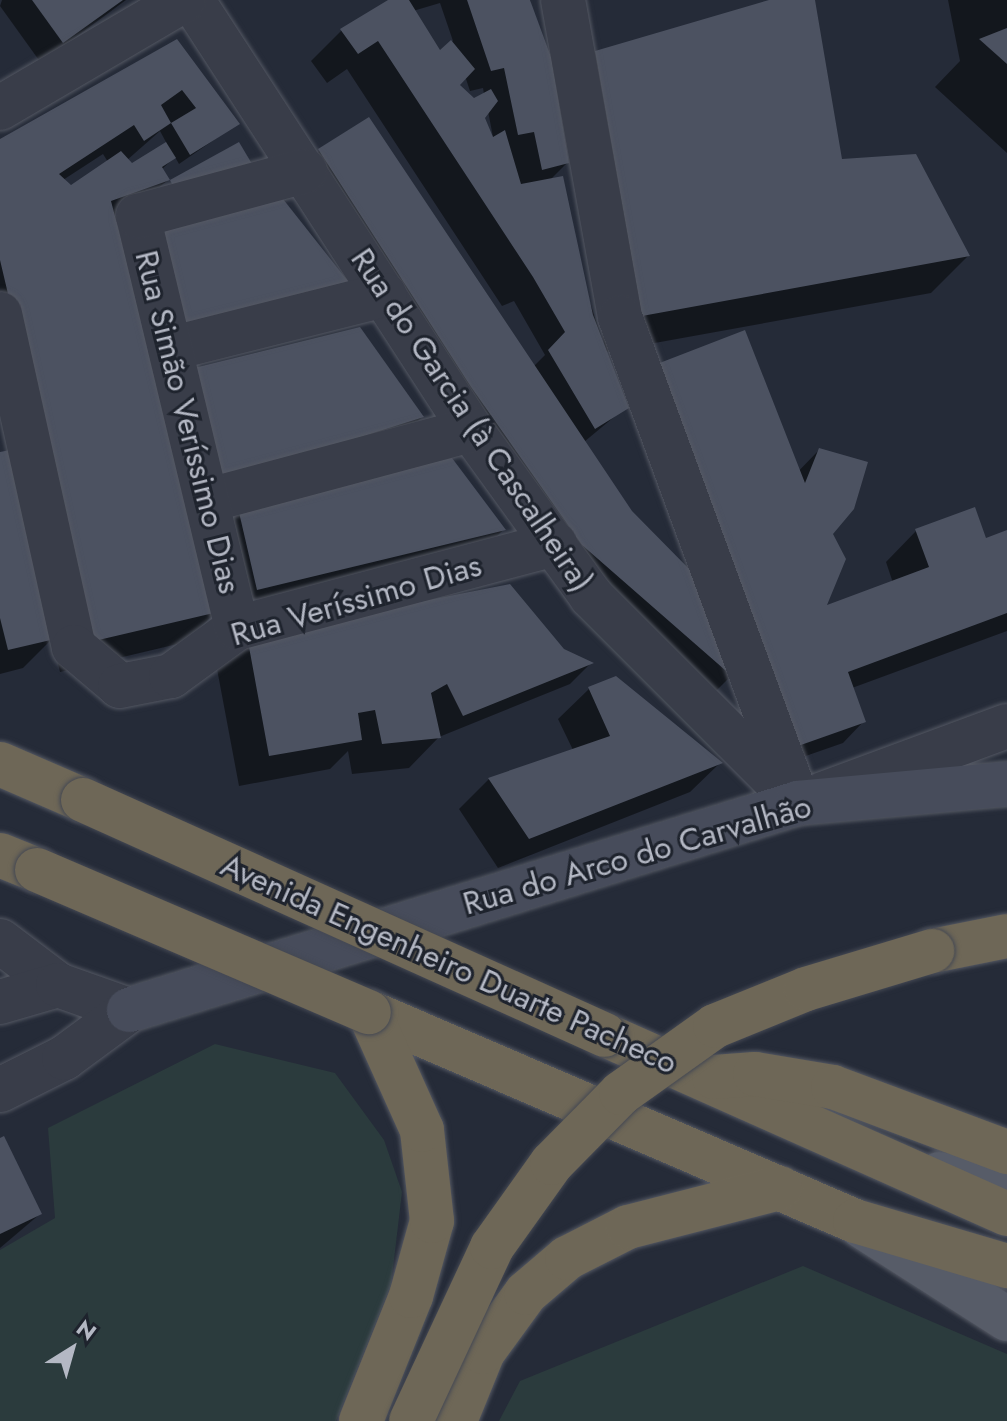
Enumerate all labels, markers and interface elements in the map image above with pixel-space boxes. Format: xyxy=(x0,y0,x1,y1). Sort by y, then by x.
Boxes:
street label: Rua do Garcia (à Cascalheira) xyxy=(343,241,601,599)
street label: Rua Simão Veríssimo Dias xyxy=(127,247,249,597)
street label: Rua Veríssimo Dias xyxy=(226,546,486,654)
street label: Rua do Arco do Carvalhão xyxy=(459,787,815,923)
street label: Avenida Engenheiro Duarte Pacheco xyxy=(215,846,683,1082)
north arrow xyxy=(32,1309,112,1389)
text: N xyxy=(70,1312,103,1348)

